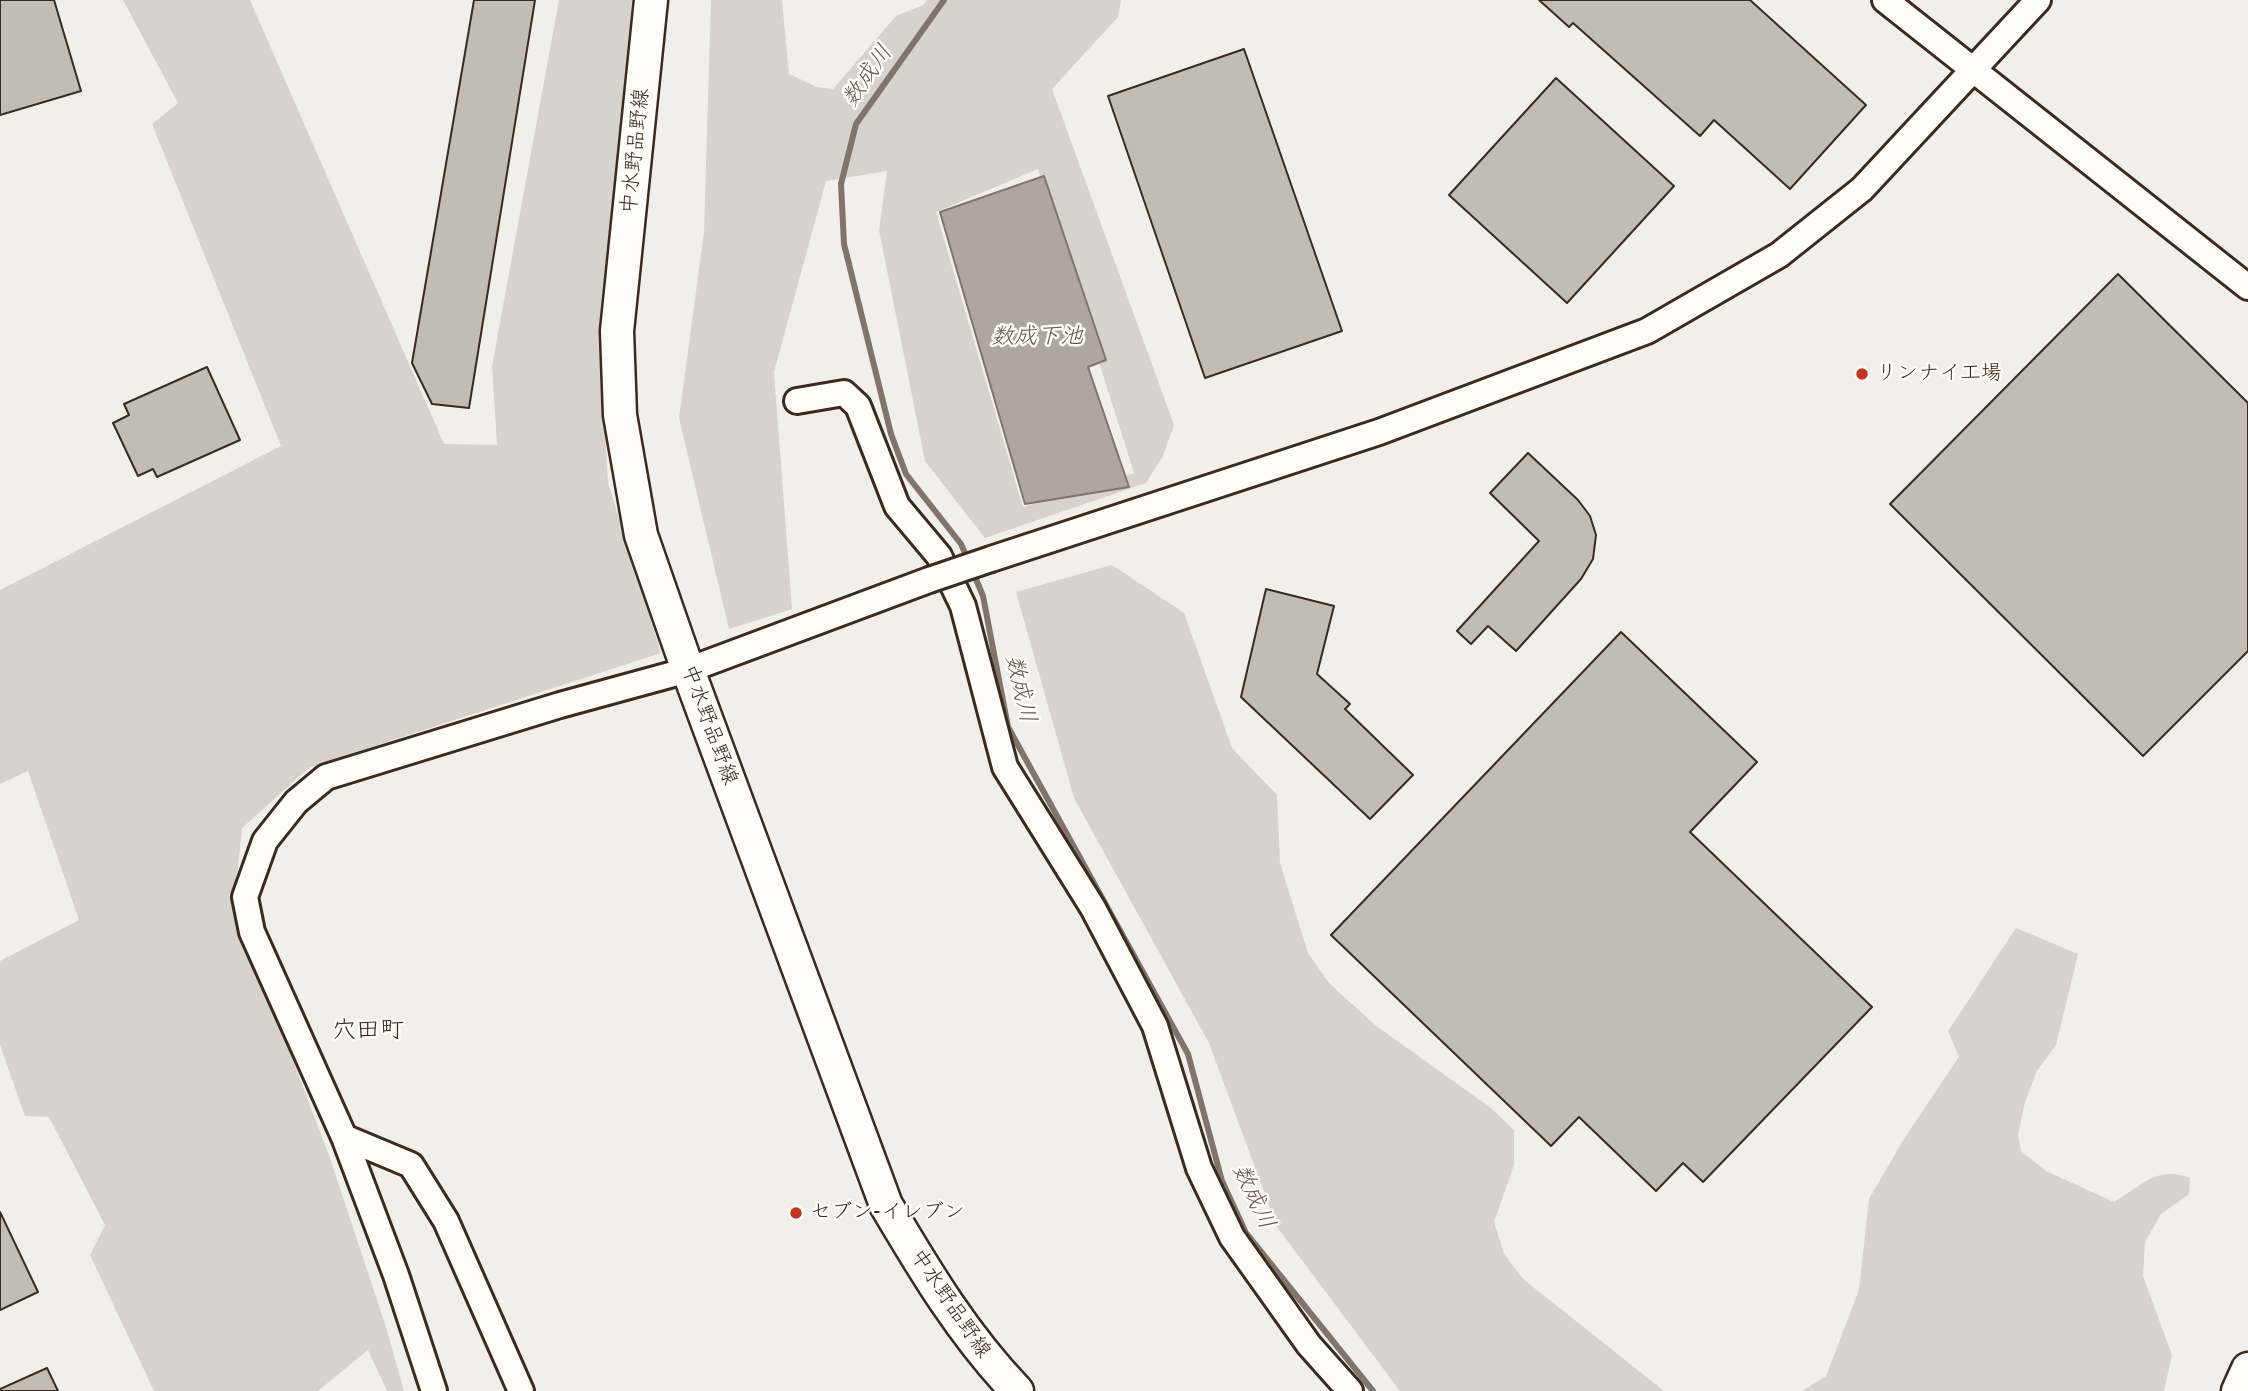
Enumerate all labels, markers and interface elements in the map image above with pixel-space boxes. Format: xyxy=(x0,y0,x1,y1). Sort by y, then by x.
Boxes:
water label: 数成川 xyxy=(837,40,899,112)
street label: 中水野品野線 xyxy=(617,87,655,215)
water label: 数成下池 xyxy=(991,323,1083,351)
place label: リンナイ工場 xyxy=(1876,361,2002,387)
marker: リンナイ工場 xyxy=(1854,366,1870,382)
water label: 数成川 xyxy=(999,652,1041,726)
street label: 中水野品野線 xyxy=(676,661,742,789)
district label: 穴田町 xyxy=(332,1017,404,1045)
water label: 数成川 xyxy=(1226,1160,1280,1234)
place label: セブン-イレブン xyxy=(810,1200,965,1226)
marker: セブン-イレブン xyxy=(788,1205,804,1221)
street label: 中水野品野線 xyxy=(904,1245,996,1363)

